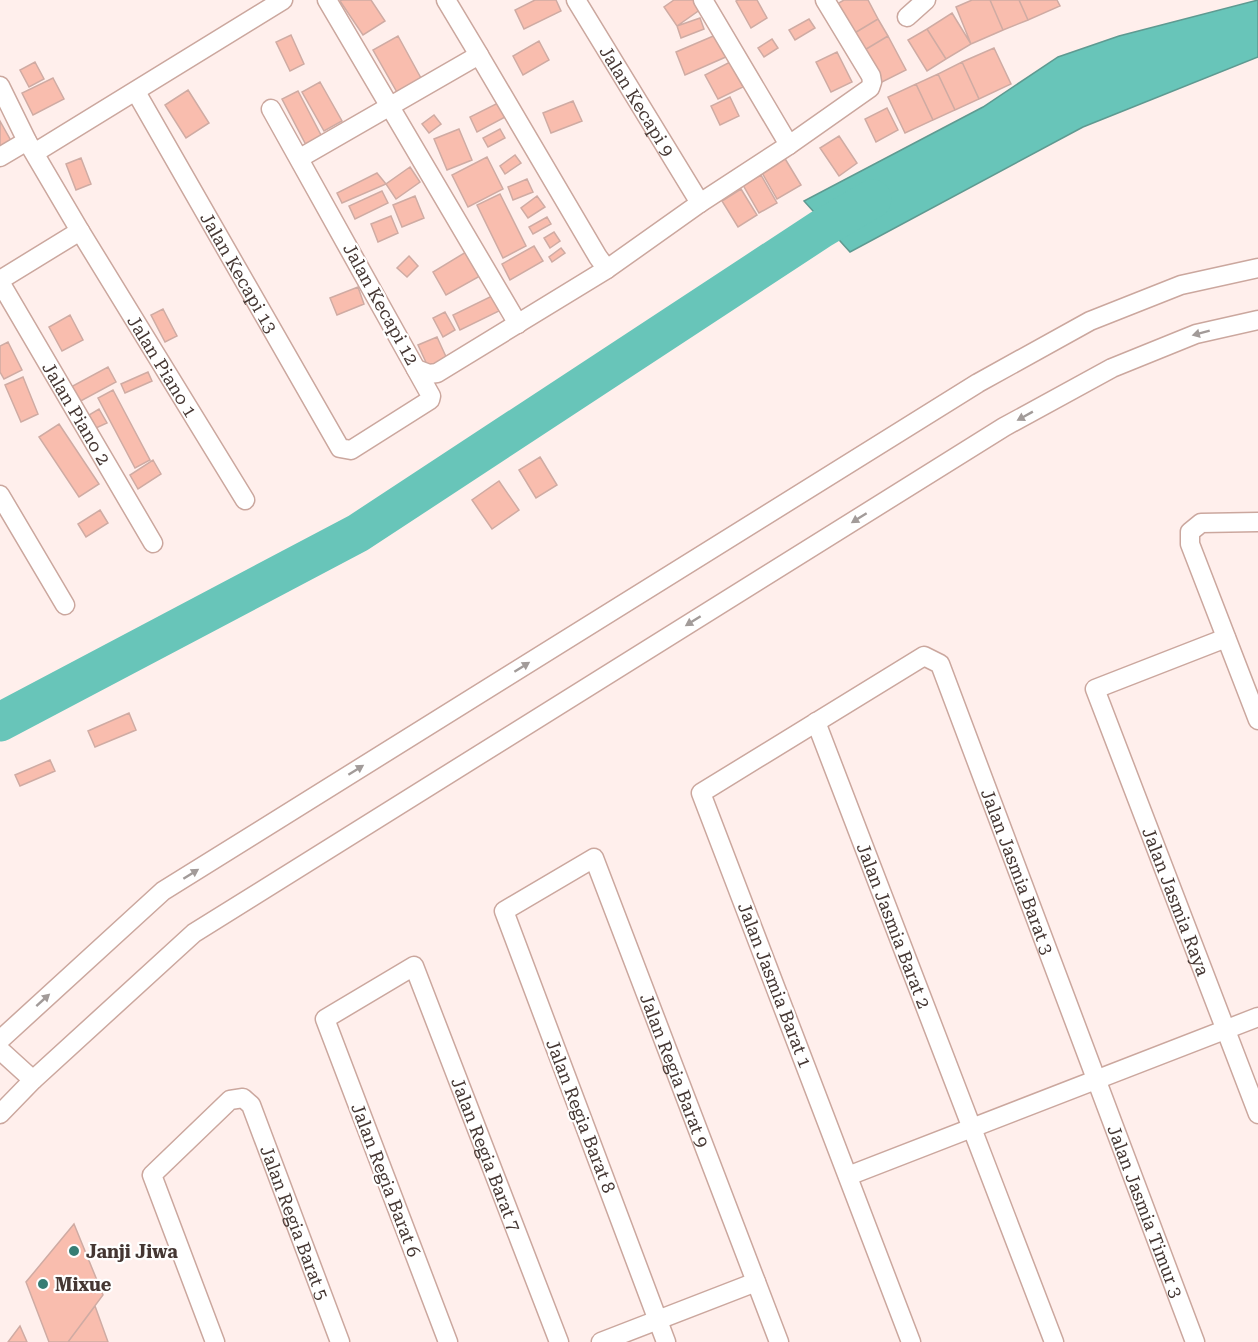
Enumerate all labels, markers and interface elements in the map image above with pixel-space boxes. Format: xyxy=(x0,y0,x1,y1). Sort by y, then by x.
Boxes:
street label: Jalan Kecapi 9 xyxy=(596,42,679,160)
street label: Jalan Kecapi 13 xyxy=(197,208,282,337)
street label: Jalan Kecapi 12 xyxy=(339,240,423,368)
street label: Jalan Piano 1 xyxy=(124,311,202,421)
one-way arrow xyxy=(1192,329,1210,339)
street label: Jalan Piano 2 xyxy=(39,358,115,468)
one-way arrow xyxy=(1016,411,1033,421)
one-way arrow xyxy=(851,512,867,523)
one-way arrow xyxy=(685,615,701,626)
one-way arrow xyxy=(514,662,530,673)
one-way arrow xyxy=(348,765,365,776)
street label: Jalan Jasmia Barat 3 xyxy=(977,786,1059,957)
street label: Jalan Jasmia Raya xyxy=(1138,824,1214,979)
street label: Jalan Jasmia Barat 2 xyxy=(853,840,935,1011)
one-way arrow xyxy=(183,868,199,879)
street label: Jalan Jasmia Barat 1 xyxy=(734,899,816,1071)
street label: Jalan Regia Barat 9 xyxy=(636,990,714,1150)
one-way arrow xyxy=(35,994,50,1007)
street label: Jalan Regia Barat 8 xyxy=(542,1036,620,1196)
street label: Jalan Regia Barat 7 xyxy=(447,1074,526,1234)
street label: Jalan Regia Barat 6 xyxy=(347,1100,425,1260)
street label: Jalan Jasmia Timur 3 xyxy=(1104,1122,1188,1300)
street label: Jalan Regia Barat 5 xyxy=(257,1142,334,1303)
place label: Janji Jiwa xyxy=(86,1241,178,1262)
marker: Janji Jiwa xyxy=(67,1244,81,1258)
place label: Mixue xyxy=(55,1274,112,1295)
marker: Mixue xyxy=(36,1277,50,1291)

